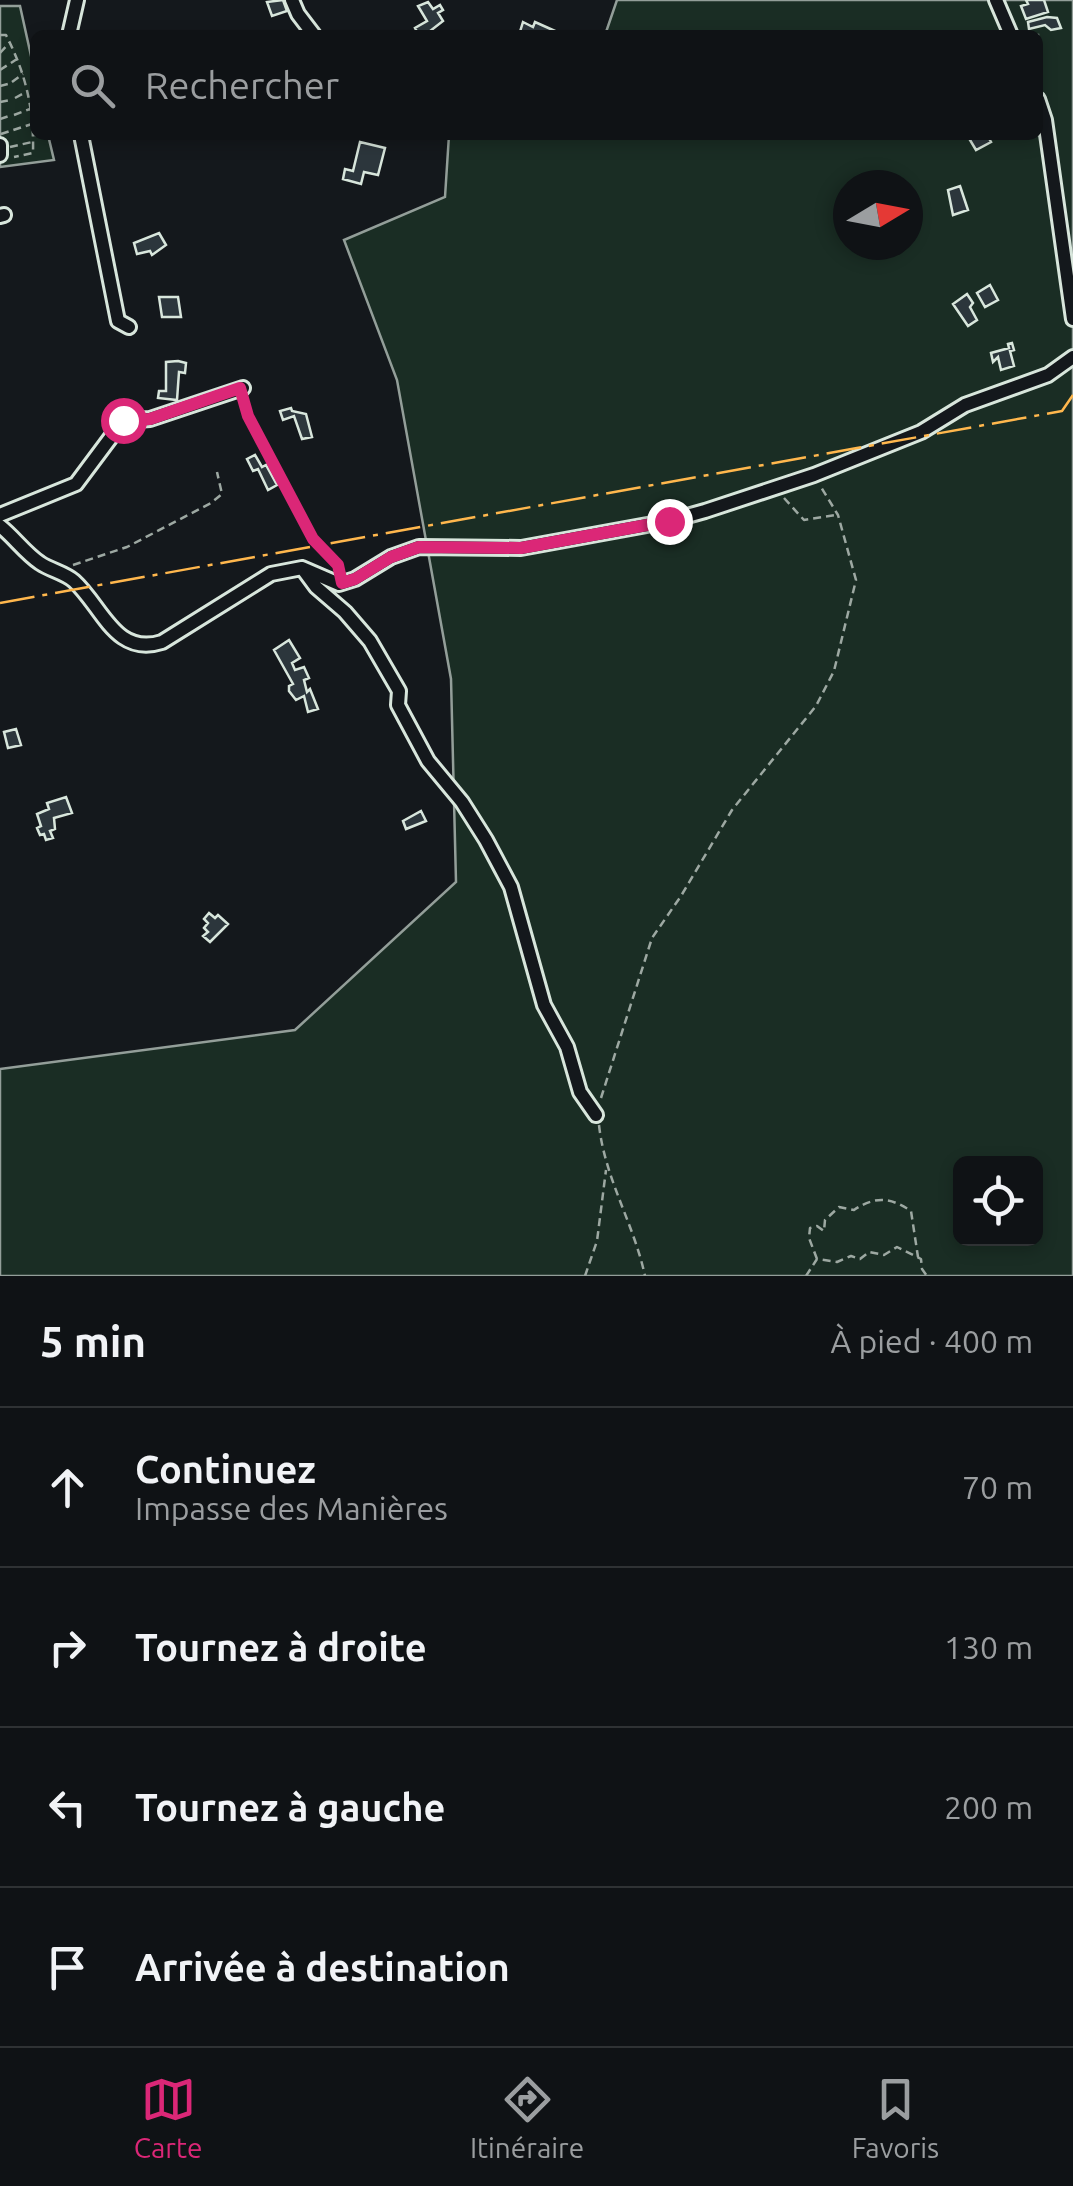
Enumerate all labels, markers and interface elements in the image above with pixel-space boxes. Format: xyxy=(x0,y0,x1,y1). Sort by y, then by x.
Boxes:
search box xyxy=(30,30,1043,140)
icon: search xyxy=(65,58,120,113)
text: Rechercher xyxy=(145,64,339,106)
north arrow xyxy=(833,170,923,260)
route start xyxy=(101,398,147,444)
route end xyxy=(647,499,693,545)
map controls xyxy=(953,1156,1043,1246)
button: locate xyxy=(953,1156,1043,1246)
text: 5 min xyxy=(40,1318,146,1365)
text: À pied · 400 m xyxy=(830,1323,1033,1359)
text: Continuez xyxy=(135,1448,316,1490)
icon: ahead xyxy=(40,1460,95,1515)
text: 70 m xyxy=(962,1469,1033,1505)
text: Impasse des Manières xyxy=(135,1490,448,1526)
icon: right xyxy=(40,1620,95,1675)
text: Tournez à droite xyxy=(135,1626,427,1668)
text: 130 m xyxy=(944,1629,1033,1665)
icon: left xyxy=(40,1780,95,1835)
text: Tournez à gauche xyxy=(135,1786,445,1828)
text: 200 m xyxy=(944,1789,1033,1825)
icon: arrive xyxy=(40,1940,95,1995)
text: Arrivée à destination xyxy=(135,1946,510,1988)
tab: Carte xyxy=(134,2072,202,2163)
tab: Itinéraire xyxy=(470,2072,584,2163)
tab: Favoris xyxy=(852,2072,939,2163)

